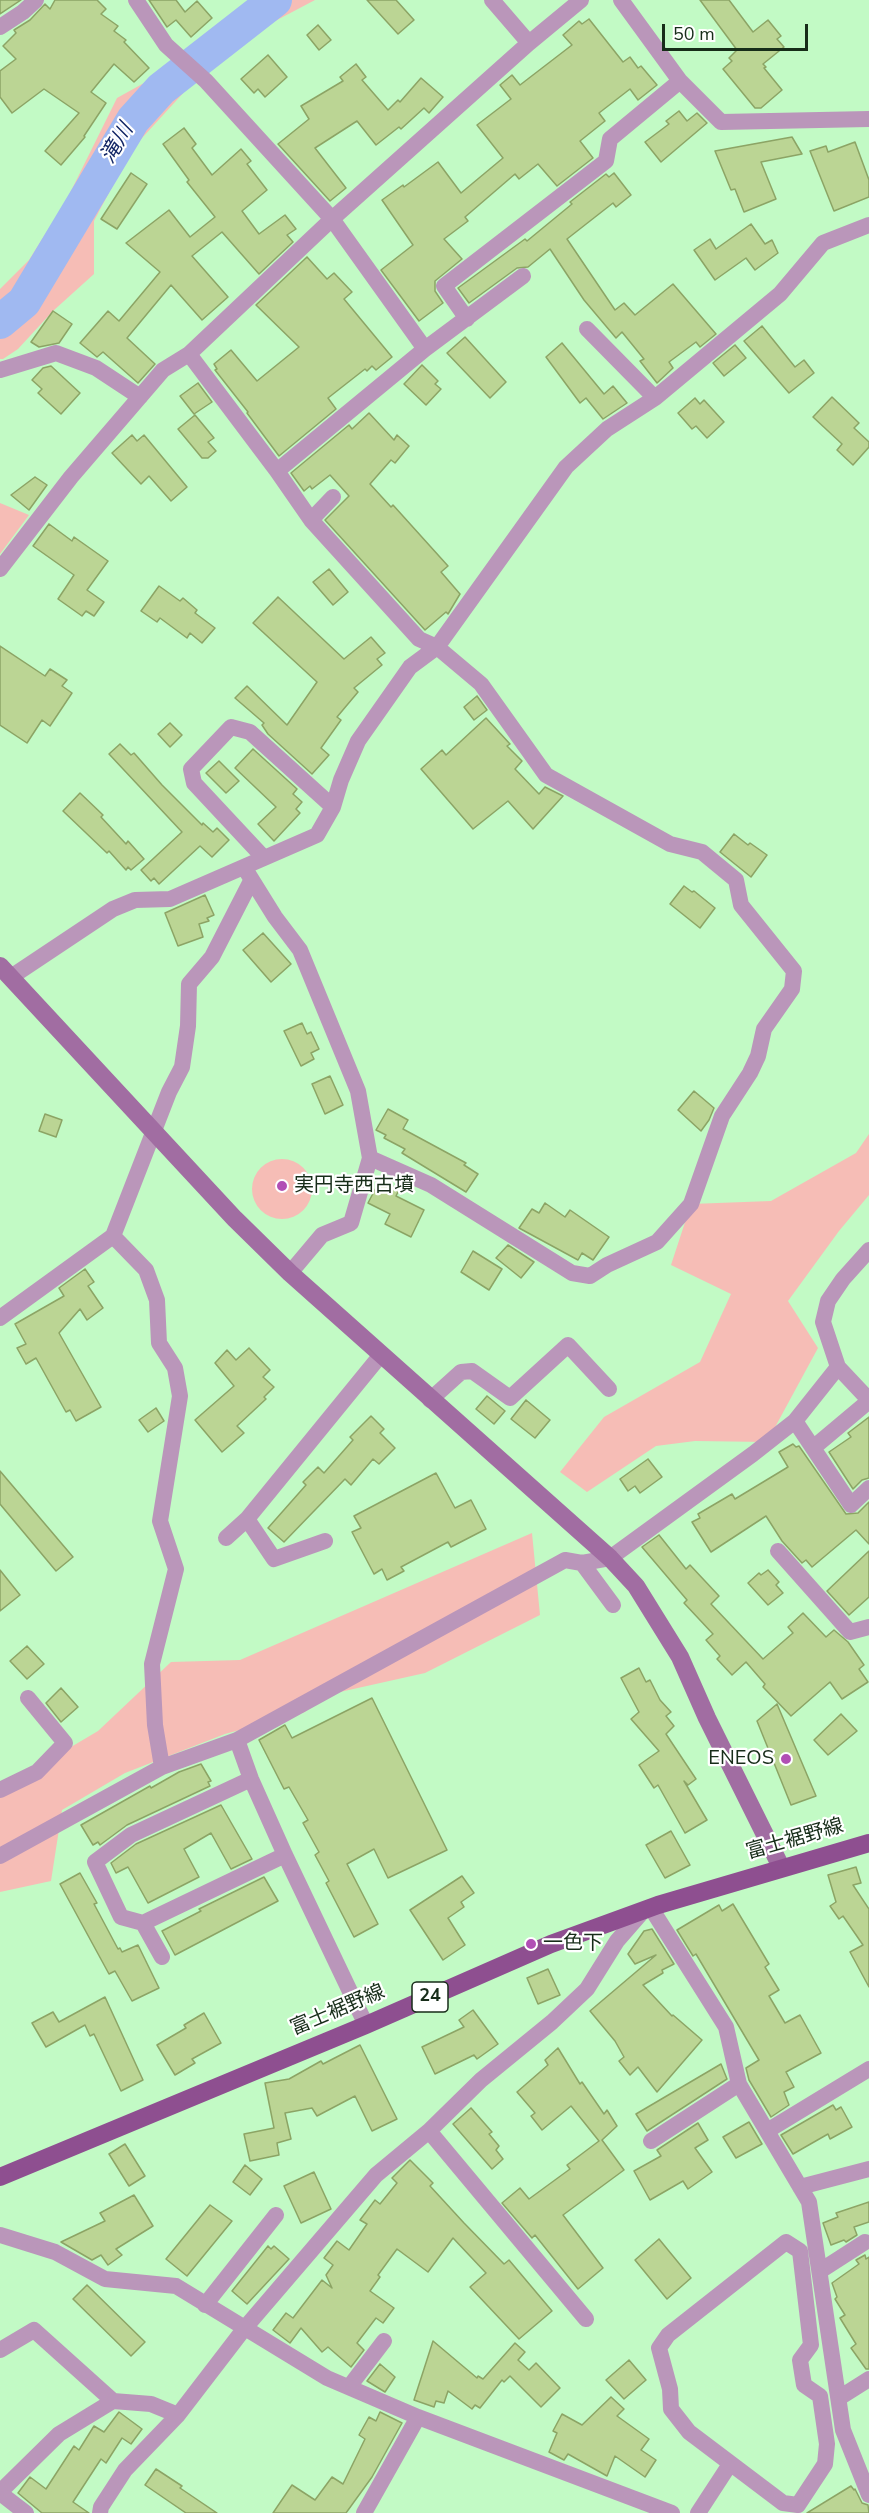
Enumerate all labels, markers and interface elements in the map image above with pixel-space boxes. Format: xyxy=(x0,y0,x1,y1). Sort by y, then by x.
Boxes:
scale bar xyxy=(665,12,810,50)
text: 50 m xyxy=(673,22,715,46)
water label: 滝川 xyxy=(96,120,140,168)
place label: 実円寺西古墳 xyxy=(294,1174,414,1198)
marker: 実円寺西古墳 xyxy=(275,1179,289,1193)
place label: ENEOS xyxy=(708,1747,774,1771)
marker: ENEOS xyxy=(779,1752,793,1766)
street label: 富士裾野線 xyxy=(744,1815,846,1865)
place label: 一色下 xyxy=(543,1932,603,1956)
marker: 一色下 xyxy=(524,1937,538,1951)
street label: 富士裾野線 xyxy=(287,1980,389,2042)
road number: 24 xyxy=(412,1982,448,2012)

